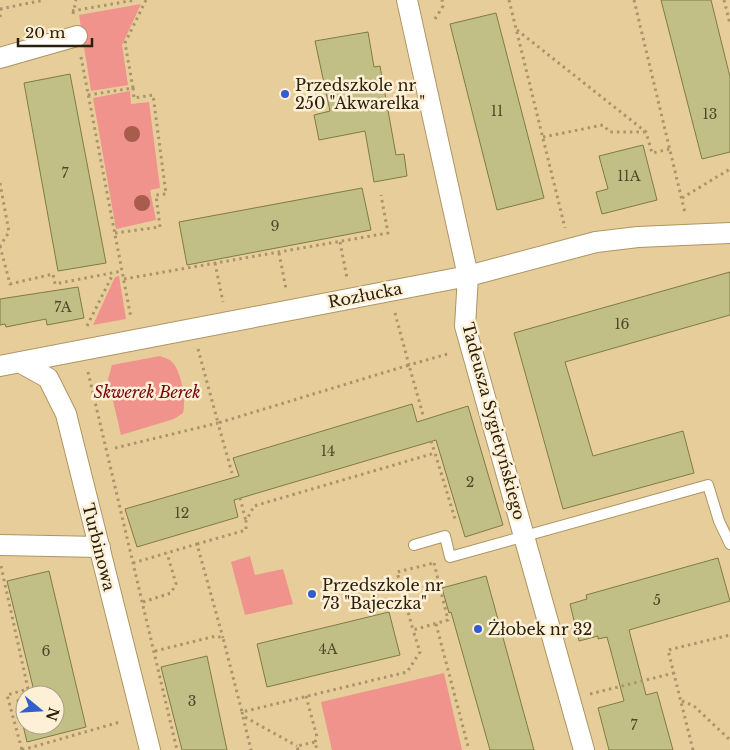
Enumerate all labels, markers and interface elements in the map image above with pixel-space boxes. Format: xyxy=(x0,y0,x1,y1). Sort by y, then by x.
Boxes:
scale bar xyxy=(18,15,91,47)
text: 20 m xyxy=(25,23,65,42)
place label: Przedszkole nr 250 "Akwarelka" xyxy=(295,75,425,113)
marker: Przedszkole nr 250 "Akwarelka" xyxy=(279,88,291,100)
house number: 11 xyxy=(491,102,503,120)
house number: 13 xyxy=(703,105,717,123)
house number: 7 xyxy=(61,164,69,182)
house number: 11A xyxy=(617,167,641,185)
house number: 9 xyxy=(270,217,280,235)
street label: Rozłucka xyxy=(326,278,404,312)
house number: 7A xyxy=(54,298,72,316)
house number: 16 xyxy=(614,315,630,333)
street label: Tadeusza Sygietyńskiego xyxy=(458,320,530,522)
park label: Skwerek Berek xyxy=(94,382,200,402)
house number: 14 xyxy=(321,442,335,460)
house number: 2 xyxy=(466,473,474,491)
street label: Turbinowa xyxy=(78,501,120,593)
house number: 12 xyxy=(175,504,189,522)
place label: Przedszkole nr 73 "Bajeczka" xyxy=(322,575,443,613)
marker: Przedszkole nr 73 "Bajeczka" xyxy=(306,588,318,600)
house number: 5 xyxy=(653,591,661,609)
place label: Żłobek nr 32 xyxy=(488,619,592,639)
marker: Żłobek nr 32 xyxy=(472,623,484,635)
house number: 4A xyxy=(319,640,338,658)
house number: 6 xyxy=(41,642,51,660)
north arrow xyxy=(15,685,65,735)
house number: 3 xyxy=(188,692,196,710)
text: N xyxy=(42,705,63,723)
house number: 7 xyxy=(630,716,638,734)

